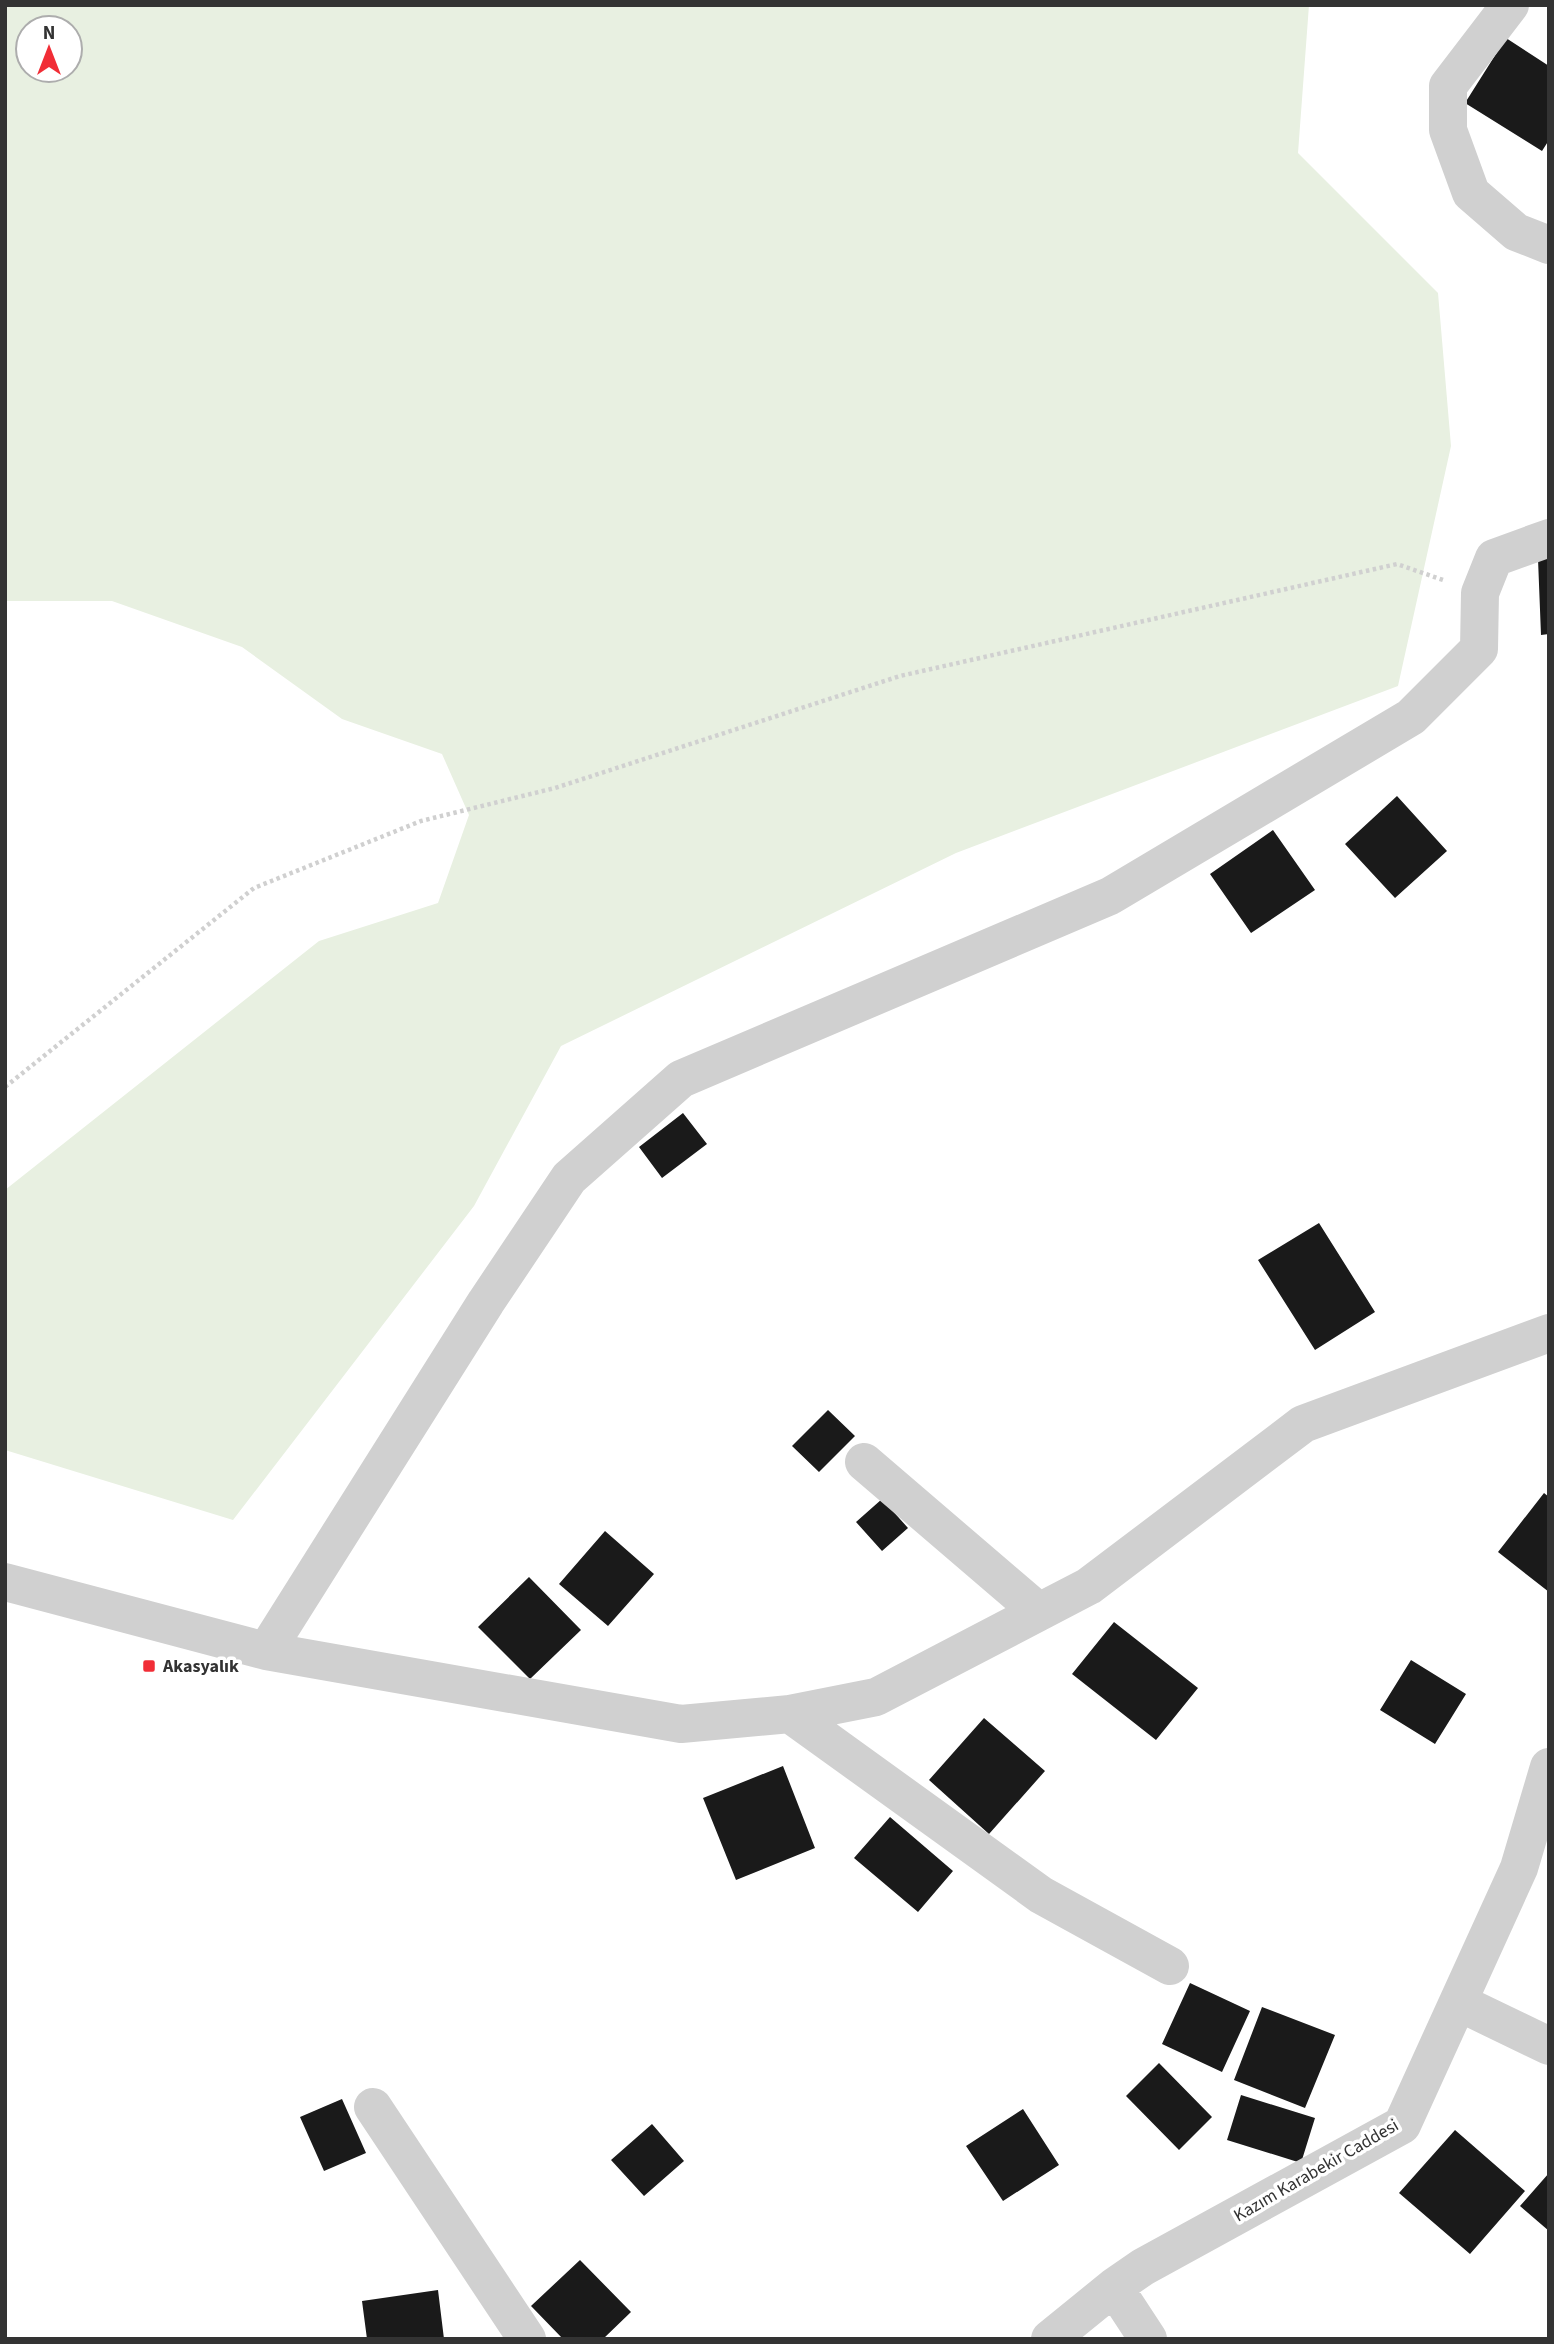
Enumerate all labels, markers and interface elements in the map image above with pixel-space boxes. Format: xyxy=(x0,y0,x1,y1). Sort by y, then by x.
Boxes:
north arrow xyxy=(14,14,84,84)
text: N xyxy=(43,20,55,47)
place label: Akasyalık xyxy=(162,1654,239,1679)
marker: Akasyalık xyxy=(141,1658,157,1674)
street label: Kazım Karabekir Caddesi xyxy=(1229,2113,1403,2228)

